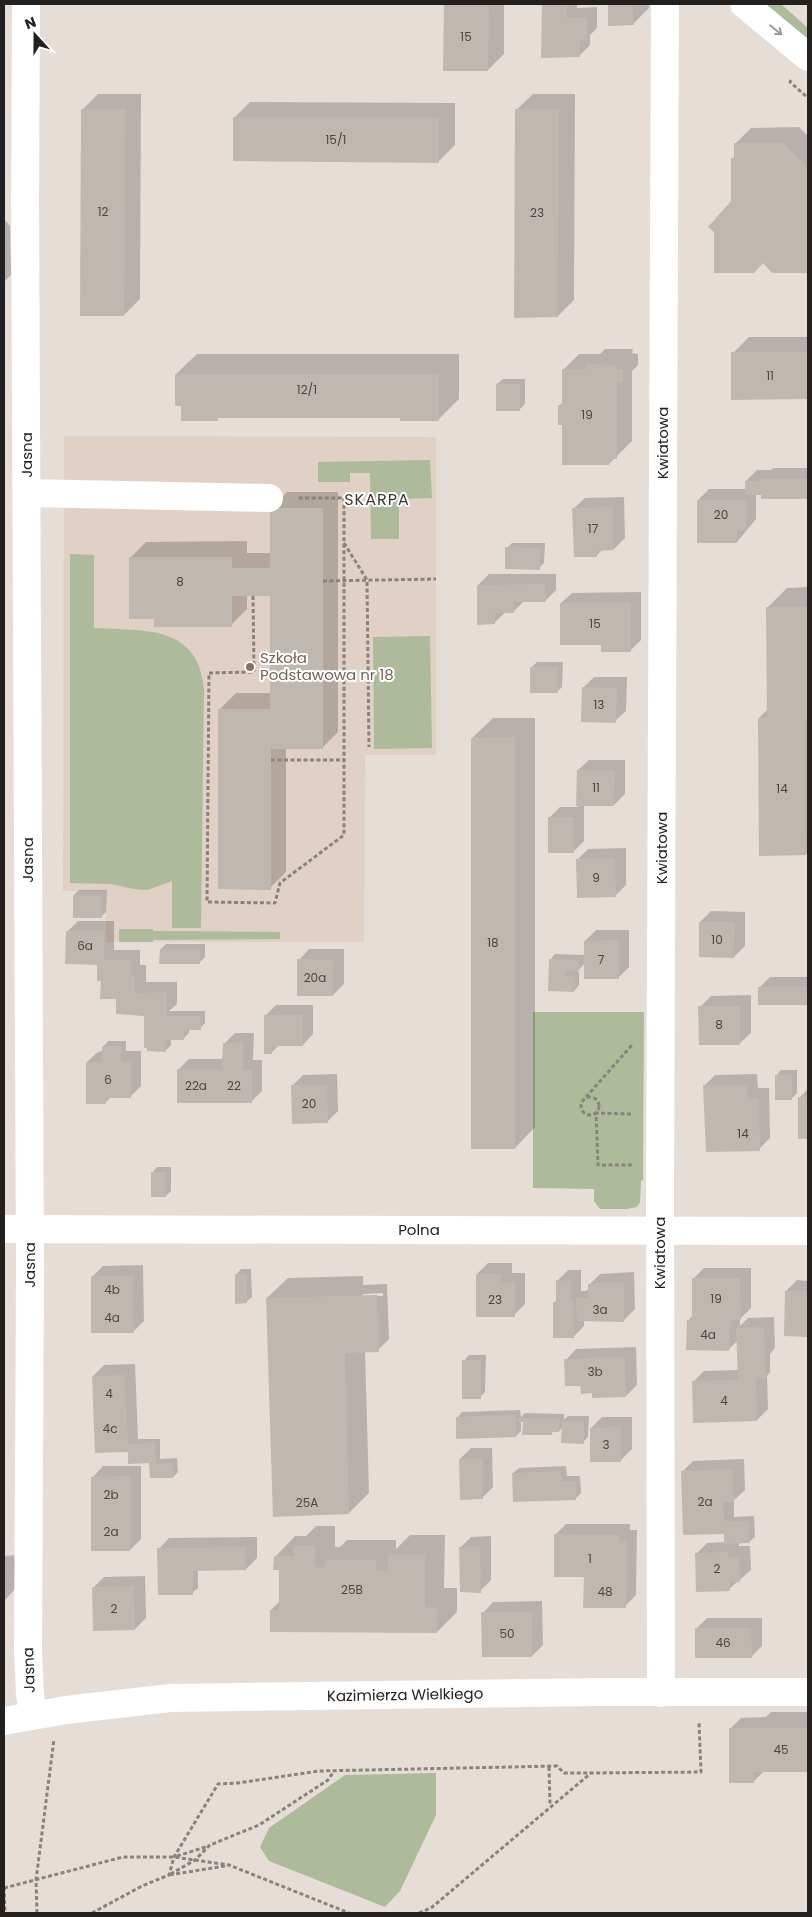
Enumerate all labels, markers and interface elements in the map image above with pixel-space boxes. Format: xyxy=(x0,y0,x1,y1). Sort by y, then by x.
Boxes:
north arrow xyxy=(10,10,60,60)
text: N xyxy=(22,12,39,34)
one-way arrow xyxy=(769,25,782,36)
house number: 15 xyxy=(460,28,472,45)
house number: 15/1 xyxy=(326,131,346,148)
house number: 12 xyxy=(98,203,108,220)
house number: 23 xyxy=(530,204,544,221)
house number: 11 xyxy=(766,367,774,384)
house number: 12/1 xyxy=(297,381,317,398)
house number: 19 xyxy=(581,406,593,423)
street label: Kwiatowa xyxy=(652,407,673,479)
street label: Jasna xyxy=(16,432,37,478)
district label: SKARPA xyxy=(344,488,410,511)
house number: 20 xyxy=(714,506,728,523)
house number: 17 xyxy=(588,520,599,537)
house number: 8 xyxy=(176,573,184,590)
house number: 15 xyxy=(589,615,601,632)
place label: Szkoła Podstawowa nr 18 xyxy=(260,647,394,685)
marker: Szkoła Podstawowa nr 18 xyxy=(244,661,256,673)
house number: 13 xyxy=(594,696,604,713)
house number: 11 xyxy=(592,779,600,796)
house number: 14 xyxy=(776,780,788,797)
street label: Kwiatowa xyxy=(651,812,672,884)
street label: Jasna xyxy=(17,837,38,883)
house number: 9 xyxy=(592,869,600,886)
house number: 10 xyxy=(711,931,723,948)
house number: 18 xyxy=(487,934,499,951)
house number: 6a xyxy=(77,937,93,954)
house number: 7 xyxy=(598,951,605,968)
house number: 20a xyxy=(304,969,326,986)
house number: 8 xyxy=(715,1016,723,1033)
house number: 6 xyxy=(104,1071,112,1088)
house number: 22a xyxy=(185,1077,207,1094)
house number: 22 xyxy=(227,1077,241,1094)
house number: 20 xyxy=(302,1095,316,1112)
house number: 14 xyxy=(737,1125,749,1142)
street label: Kwiatowa xyxy=(649,1217,670,1289)
street label: Polna xyxy=(398,1219,440,1240)
street label: Jasna xyxy=(19,1242,40,1288)
house number: 4b xyxy=(104,1281,120,1298)
house number: 19 xyxy=(710,1290,722,1307)
house number: 23 xyxy=(488,1291,502,1308)
house number: 3a xyxy=(592,1301,608,1318)
house number: 4a xyxy=(104,1309,120,1326)
house number: 4a xyxy=(700,1326,716,1343)
house number: 3b xyxy=(587,1363,603,1380)
house number: 4 xyxy=(105,1385,113,1402)
house number: 4 xyxy=(720,1392,728,1409)
house number: 4c xyxy=(103,1420,117,1437)
house number: 3 xyxy=(602,1436,610,1453)
house number: 2b xyxy=(103,1486,119,1503)
house number: 2a xyxy=(697,1493,713,1510)
house number: 25A xyxy=(296,1494,318,1511)
house number: 2a xyxy=(103,1523,119,1540)
house number: 1 xyxy=(588,1550,592,1567)
house number: 2 xyxy=(714,1560,721,1577)
house number: 25B xyxy=(341,1581,363,1598)
house number: 48 xyxy=(597,1583,613,1600)
house number: 2 xyxy=(111,1600,118,1617)
house number: 50 xyxy=(499,1625,515,1642)
house number: 46 xyxy=(715,1634,731,1651)
street label: Jasna xyxy=(17,1647,40,1693)
street label: Kazimierza Wielkiego xyxy=(327,1683,483,1706)
house number: 45 xyxy=(773,1741,789,1758)

